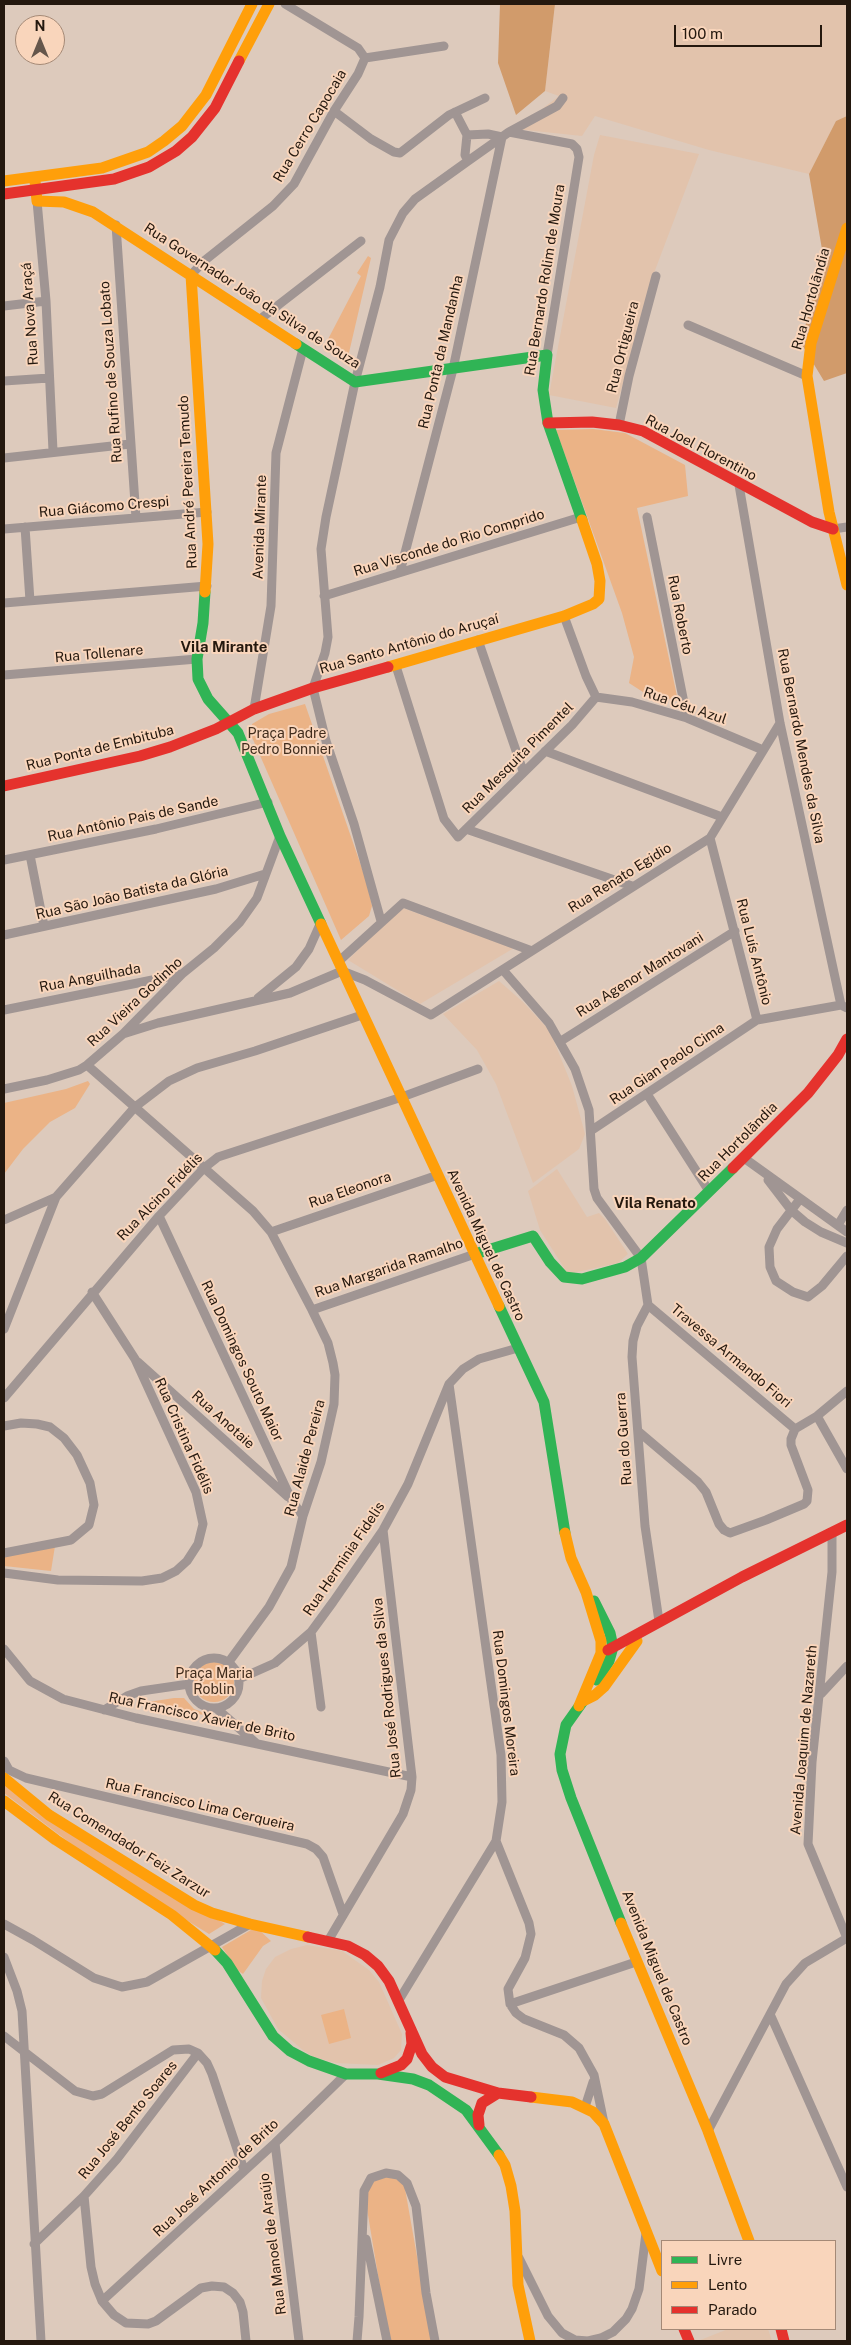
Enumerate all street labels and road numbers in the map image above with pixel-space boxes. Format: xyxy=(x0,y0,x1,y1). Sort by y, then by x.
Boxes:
street label: Rua Cerro Capocaia xyxy=(270,67,350,185)
street label: Rua Bernardo Rolim de Moura xyxy=(522,183,568,377)
street label: Rua Governador João da Silva de Souza xyxy=(141,220,363,372)
street label: Rua Hortolãndia xyxy=(788,246,834,352)
street label: Rua Nova Araçá xyxy=(18,262,42,366)
street label: Rua Ponta da Mandanha xyxy=(415,273,467,431)
street label: Rua Rufino de Souza Lobato xyxy=(96,281,126,463)
street label: Rua Ortigueira xyxy=(603,299,643,395)
street label: Rua André Pereira Temudo xyxy=(175,395,201,569)
street label: Rua Joel Florentino xyxy=(642,412,760,484)
street label: Avenida Mirante xyxy=(250,474,270,580)
street label: Rua Giácomo Crespi xyxy=(38,493,170,521)
street label: Rua Visconde do Rio Comprido xyxy=(351,506,547,580)
street label: Rua Roberto xyxy=(664,574,696,656)
street label: Rua Santo Antônio do Aruçaí xyxy=(317,610,501,678)
street label: Rua Tollenare xyxy=(54,642,144,666)
street label: Rua Bernardo Mendes da Silva xyxy=(774,647,828,845)
street label: Rua Céu Azul xyxy=(641,684,729,728)
street label: Rua Mesquita Pimentel xyxy=(459,699,577,817)
street label: Rua Ponta de Embituba xyxy=(25,722,175,774)
street label: Rua Antônio Pais de Sande xyxy=(46,793,220,845)
street label: Rua Renato Egidio xyxy=(565,840,675,916)
street label: Rua São João Batista da Glória xyxy=(34,863,230,923)
street label: Rua Luís Antônio xyxy=(733,897,775,1007)
street label: Rua Agenor Mantovani xyxy=(573,929,707,1021)
street label: Rua Vieira Godinho xyxy=(84,954,186,1050)
street label: Rua Anguilhada xyxy=(38,960,142,996)
street label: Rua Gian Paolo Cima xyxy=(607,1020,727,1108)
street label: Rua Hortolãndia xyxy=(695,1099,781,1185)
street label: Rua Alcino Fidélis xyxy=(114,1150,206,1244)
street label: Avenida Miguel de Castro xyxy=(443,1166,529,1324)
street label: Rua Eleonora xyxy=(307,1168,393,1212)
street label: Rua Margarida Ramalho xyxy=(313,1235,465,1301)
street label: Rua Domingos Souto Maior xyxy=(197,1278,287,1444)
street label: Travessa Armando Fiori xyxy=(667,1301,795,1411)
street label: Rua Cristina Fidélis xyxy=(151,1375,217,1497)
street label: Rua Anotaie xyxy=(188,1387,258,1453)
street label: Rua do Guerra xyxy=(612,1392,636,1486)
street label: Rua Alaide Pereira xyxy=(281,1398,329,1518)
street label: Rua Herminia Fidelis xyxy=(300,1499,388,1619)
street label: Rua José Rodrigues da Silva xyxy=(369,1597,405,1779)
street label: Rua Domingos Moreira xyxy=(489,1629,523,1777)
street label: Avenida Joaquim de Nazareth xyxy=(787,1644,821,1836)
street label: Rua Francisco Xavier de Brito xyxy=(107,1689,297,1745)
street label: Rua Francisco Lima Cerqueira xyxy=(104,1775,296,1835)
street label: Rua Comendador Feiz Zarzur xyxy=(45,1788,213,1902)
street label: Avenida Miguel de Castro xyxy=(618,1888,696,2048)
street label: Rua José Bento Soares xyxy=(75,2057,181,2183)
street label: Rua José Antonio de Brito xyxy=(150,2115,282,2241)
street label: Rua Manoel de Araújo xyxy=(256,2172,290,2316)

